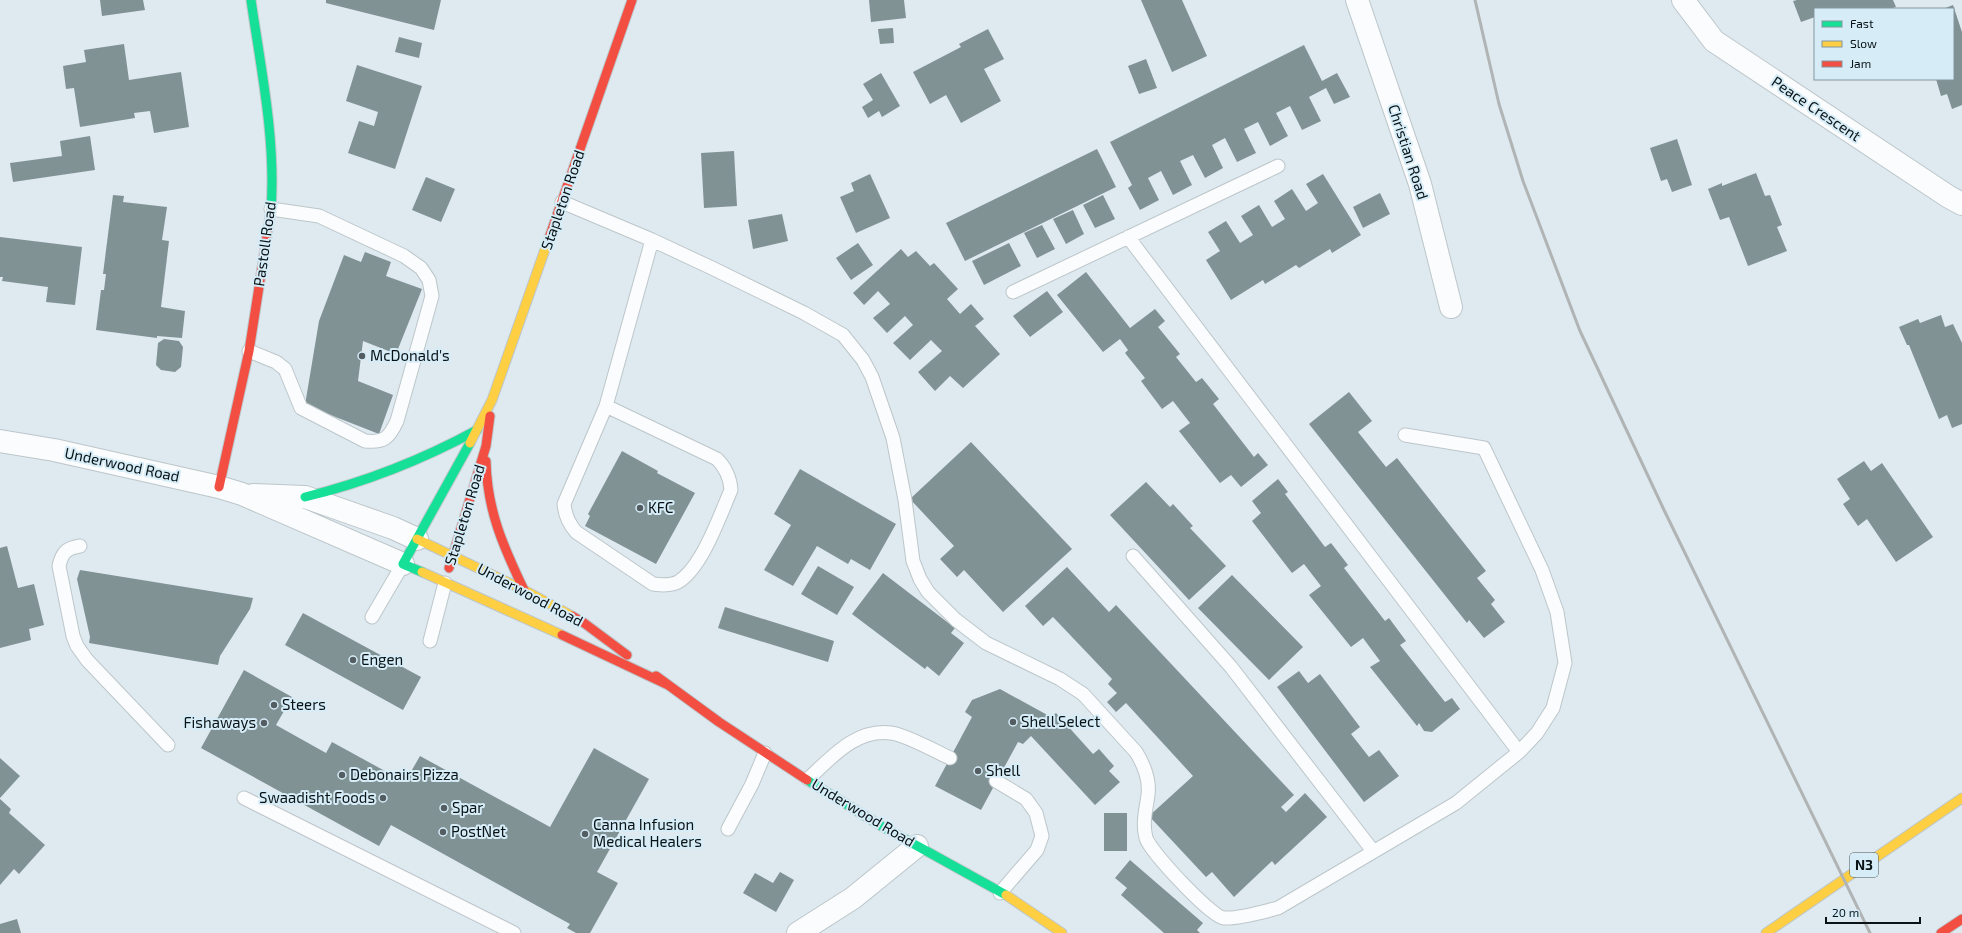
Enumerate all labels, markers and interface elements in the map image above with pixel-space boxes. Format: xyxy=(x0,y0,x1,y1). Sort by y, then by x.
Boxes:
legend xyxy=(1814,8,1954,80)
text: Fast xyxy=(1850,16,1874,30)
text: Slow xyxy=(1850,36,1877,50)
text: Jam xyxy=(1850,56,1871,70)
street label: Peace Crescent xyxy=(1769,72,1865,145)
street label: Christian Road xyxy=(1385,102,1433,202)
street label: Stapleton Road xyxy=(537,147,588,252)
street label: Pastoll Road xyxy=(249,200,279,287)
place label: McDonald's xyxy=(370,346,450,364)
marker: McDonald's xyxy=(357,351,367,361)
street label: Underwood Road xyxy=(63,443,181,485)
street label: Stapleton Road xyxy=(440,462,488,567)
place label: KFC xyxy=(648,498,674,516)
marker: KFC xyxy=(635,503,645,513)
street label: Underwood Road xyxy=(474,559,586,630)
place label: Engen xyxy=(361,650,403,668)
marker: Engen xyxy=(348,655,358,665)
place label: Steers xyxy=(282,695,326,713)
marker: Steers xyxy=(269,700,279,710)
place label: Shell Select xyxy=(1021,712,1100,730)
place label: Fishaways xyxy=(184,713,256,731)
marker: Shell Select xyxy=(1008,717,1018,727)
marker: Fishaways xyxy=(259,718,269,728)
place label: Shell xyxy=(986,761,1021,779)
place label: Debonairs Pizza xyxy=(350,765,459,783)
marker: Shell xyxy=(973,766,983,776)
marker: Debonairs Pizza xyxy=(337,770,347,780)
street label: Underwood Road xyxy=(809,774,918,850)
place label: Swaadisht Foods xyxy=(259,788,375,806)
marker: Swaadisht Foods xyxy=(378,793,388,803)
place label: Spar xyxy=(452,798,483,816)
marker: Spar xyxy=(439,803,449,813)
place label: Canna Infusion Medical Healers xyxy=(593,815,702,850)
place label: PostNet xyxy=(451,822,506,840)
marker: PostNet xyxy=(438,827,448,837)
marker: Canna Infusion Medical Healers xyxy=(580,829,590,839)
road number: N3 xyxy=(1850,853,1878,877)
scale bar xyxy=(1826,899,1920,925)
text: 20 m xyxy=(1832,905,1859,919)

